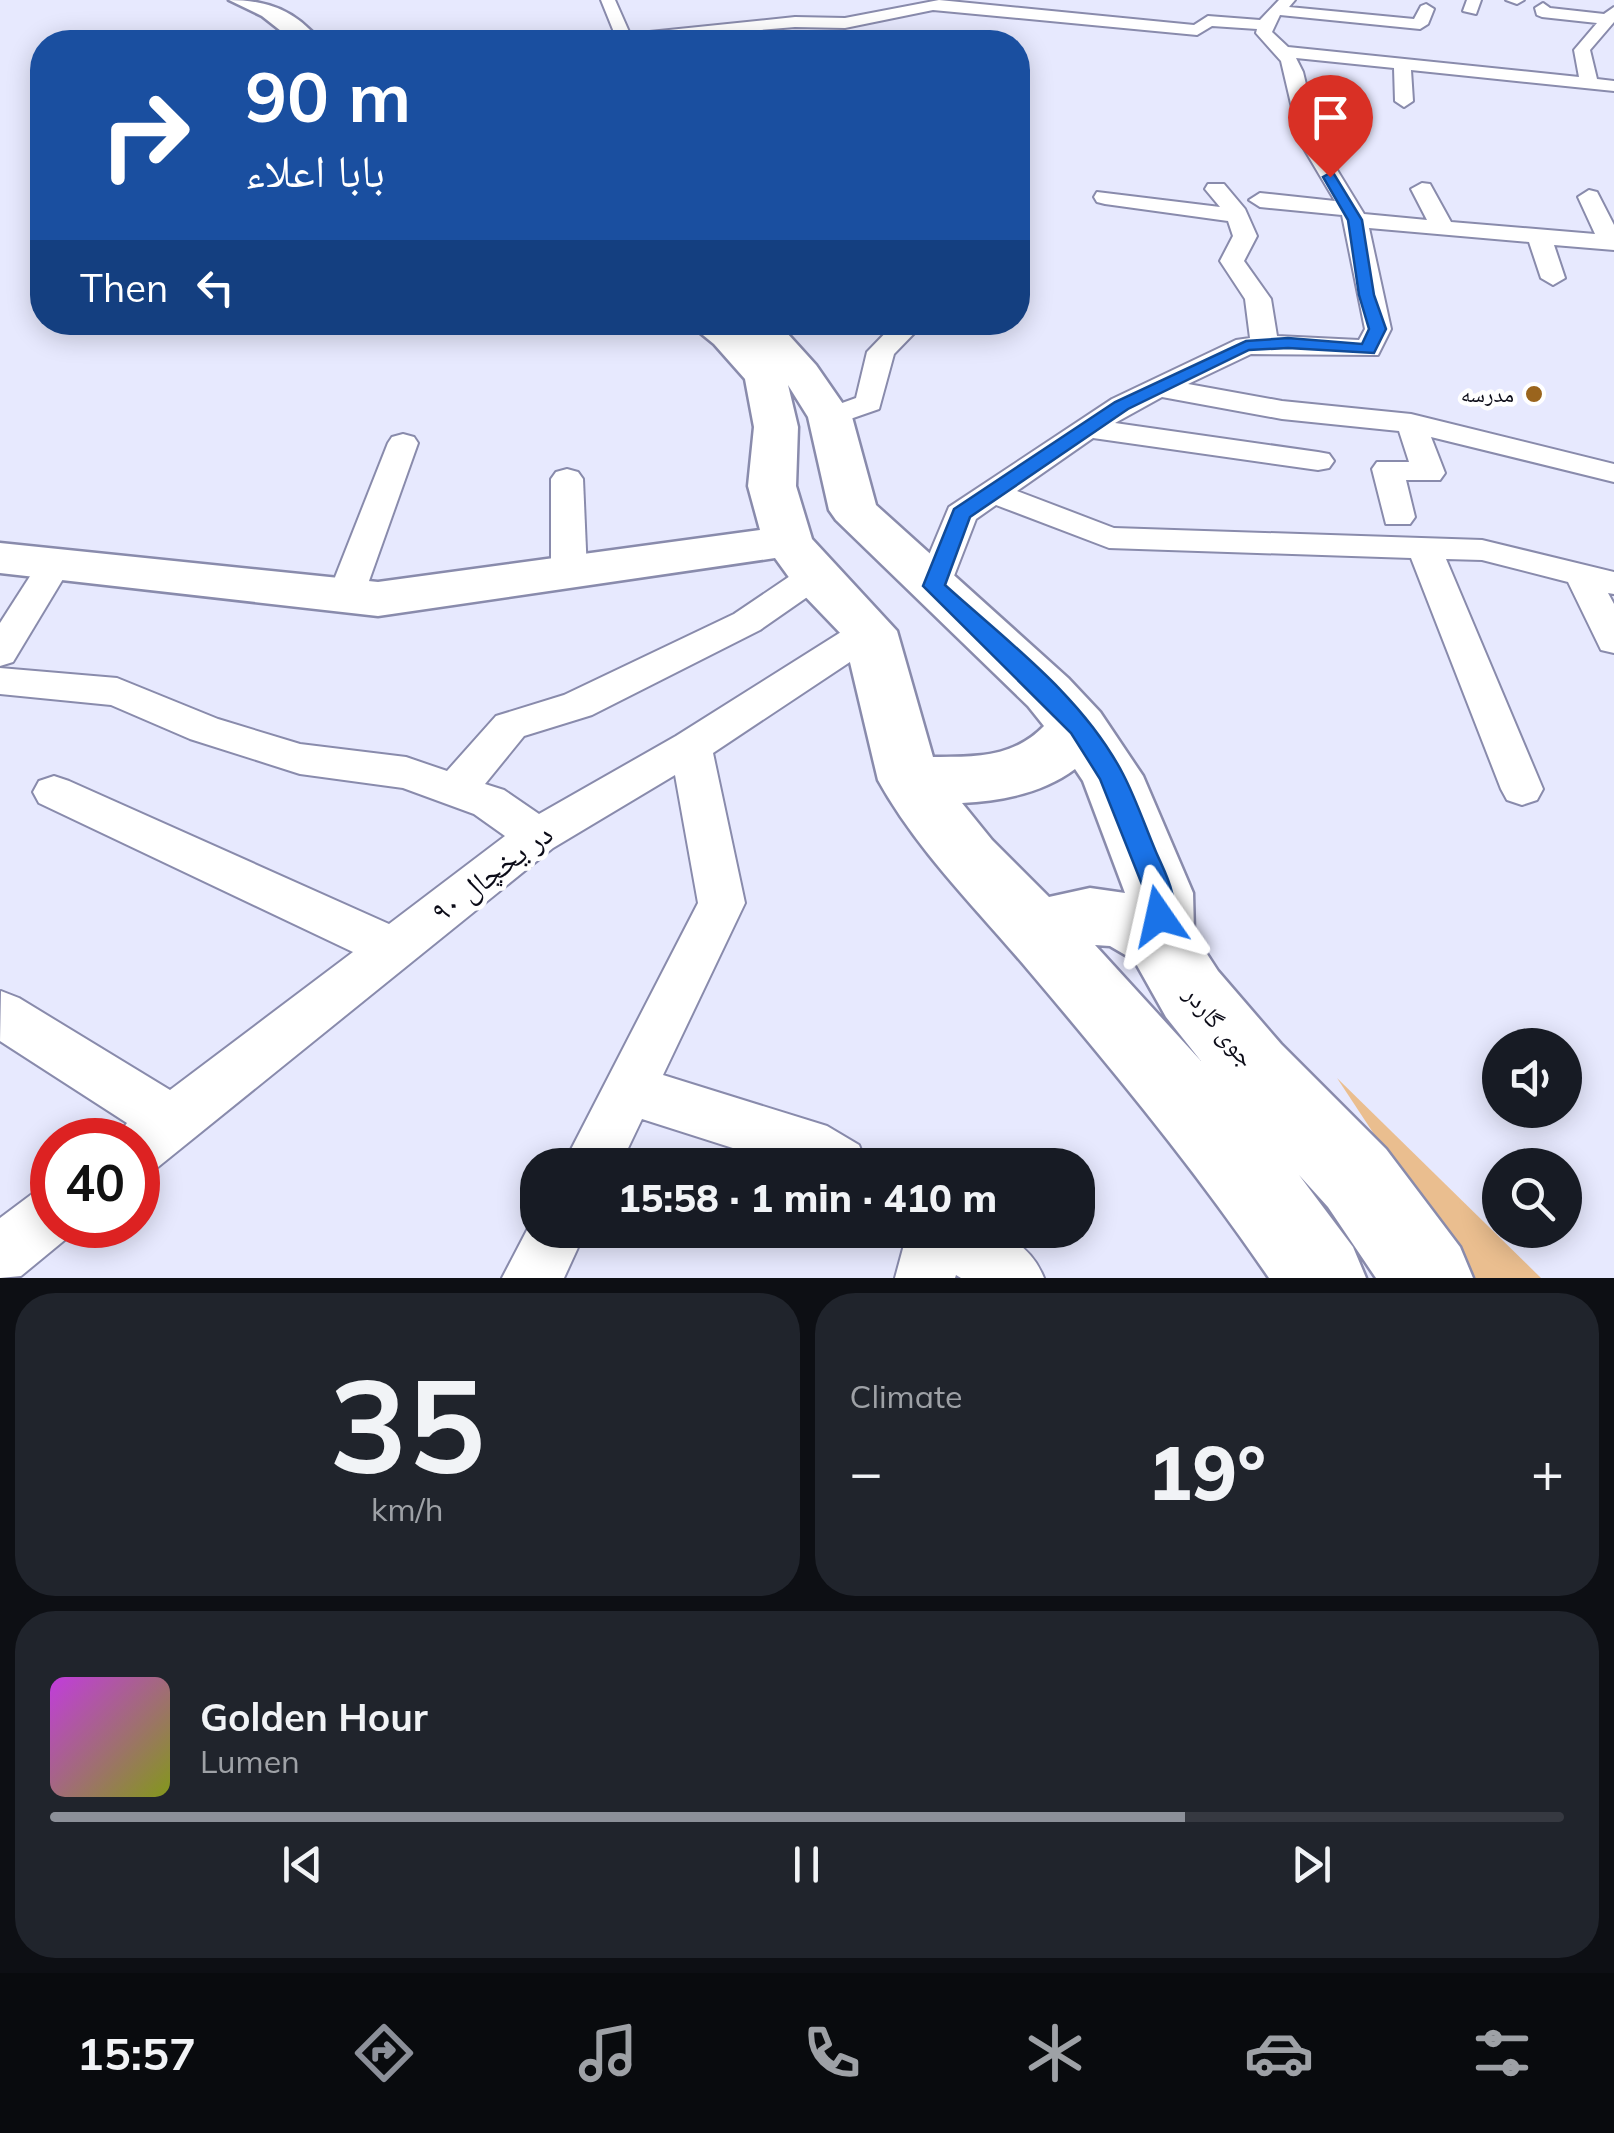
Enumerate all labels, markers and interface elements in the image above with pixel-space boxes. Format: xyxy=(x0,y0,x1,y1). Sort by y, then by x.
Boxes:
text: 90 m xyxy=(245,52,411,140)
icon: right xyxy=(80,70,210,200)
pin xyxy=(1288,75,1373,178)
icon: arrive xyxy=(1303,90,1358,145)
text: بابا اعلاء xyxy=(245,142,385,198)
icon: left xyxy=(188,260,243,315)
text: Then xyxy=(80,264,168,312)
place label: مدرسه xyxy=(1461,380,1514,408)
marker: مدرسه xyxy=(1523,383,1545,405)
street label: در یخچال ۹۰ xyxy=(423,814,560,930)
position arrow xyxy=(1107,864,1211,968)
street label: جوی گاردر xyxy=(1177,978,1263,1073)
map controls xyxy=(1482,1028,1582,1248)
button: sound xyxy=(1482,1028,1582,1128)
speed limit sign: 40 xyxy=(30,1118,160,1248)
button: search xyxy=(1482,1148,1582,1248)
text: 15:58 · 1 min · 410 m xyxy=(618,1174,997,1222)
text: 35 xyxy=(329,1342,485,1506)
text: Climate xyxy=(850,1376,962,1416)
text: 19° xyxy=(1147,1425,1266,1519)
text: − xyxy=(850,1437,883,1506)
text: + xyxy=(1531,1437,1564,1506)
text: km/h xyxy=(371,1489,443,1529)
text: Golden Hour xyxy=(200,1693,428,1741)
text: Lumen xyxy=(200,1741,300,1781)
icon: previous xyxy=(275,1837,330,1892)
icon: pause xyxy=(779,1837,834,1892)
icon: next xyxy=(1284,1837,1339,1892)
icon: directions xyxy=(349,2018,419,2088)
icon: music xyxy=(573,2018,643,2088)
icon: phone xyxy=(797,2018,867,2088)
icon: climate xyxy=(1020,2018,1090,2088)
icon: car xyxy=(1244,2018,1314,2088)
icon: filters xyxy=(1467,2018,1537,2088)
text: 15:57 xyxy=(77,2025,196,2081)

